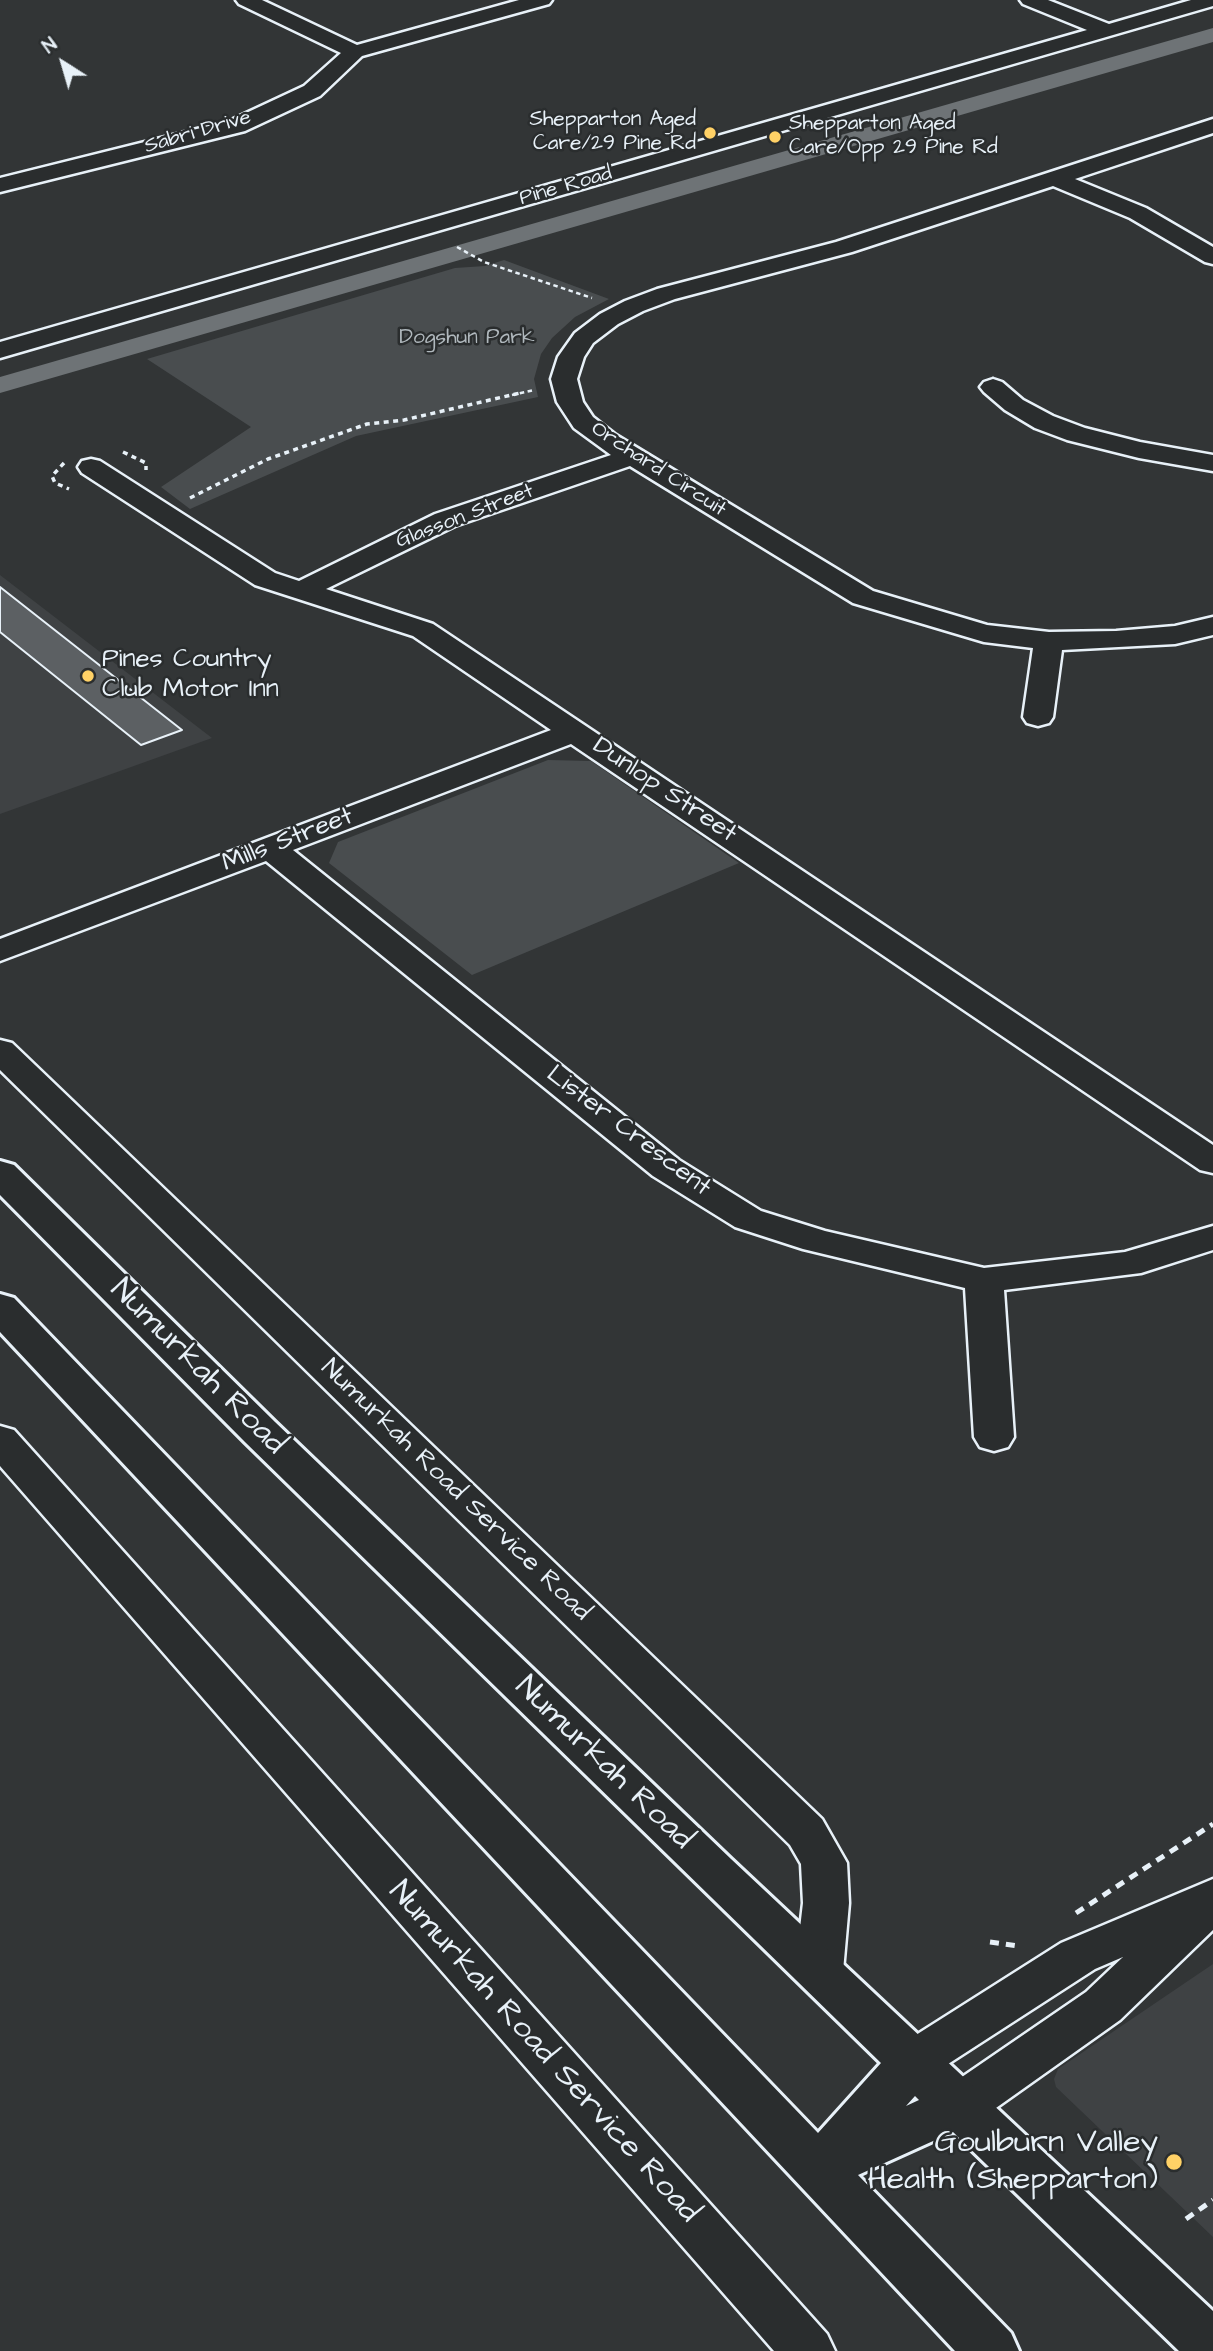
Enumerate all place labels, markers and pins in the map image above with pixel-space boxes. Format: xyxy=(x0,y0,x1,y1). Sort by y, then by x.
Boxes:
place label: Shepparton Aged Care/29 Pine Rd xyxy=(529,108,696,158)
place label: Shepparton Aged Care/Opp 29 Pine Rd xyxy=(789,112,998,162)
marker: Shepparton Aged Care/29 Pine Rd xyxy=(702,125,718,141)
marker: Shepparton Aged Care/Opp 29 Pine Rd xyxy=(767,129,783,145)
place label: Pines Country Club Motor Inn xyxy=(102,645,279,706)
marker: Pines Country Club Motor Inn xyxy=(80,668,96,684)
place label: Goulburn Valley Health (Shepparton) xyxy=(867,2125,1158,2200)
marker: Goulburn Valley Health (Shepparton) xyxy=(1164,2152,1184,2172)

